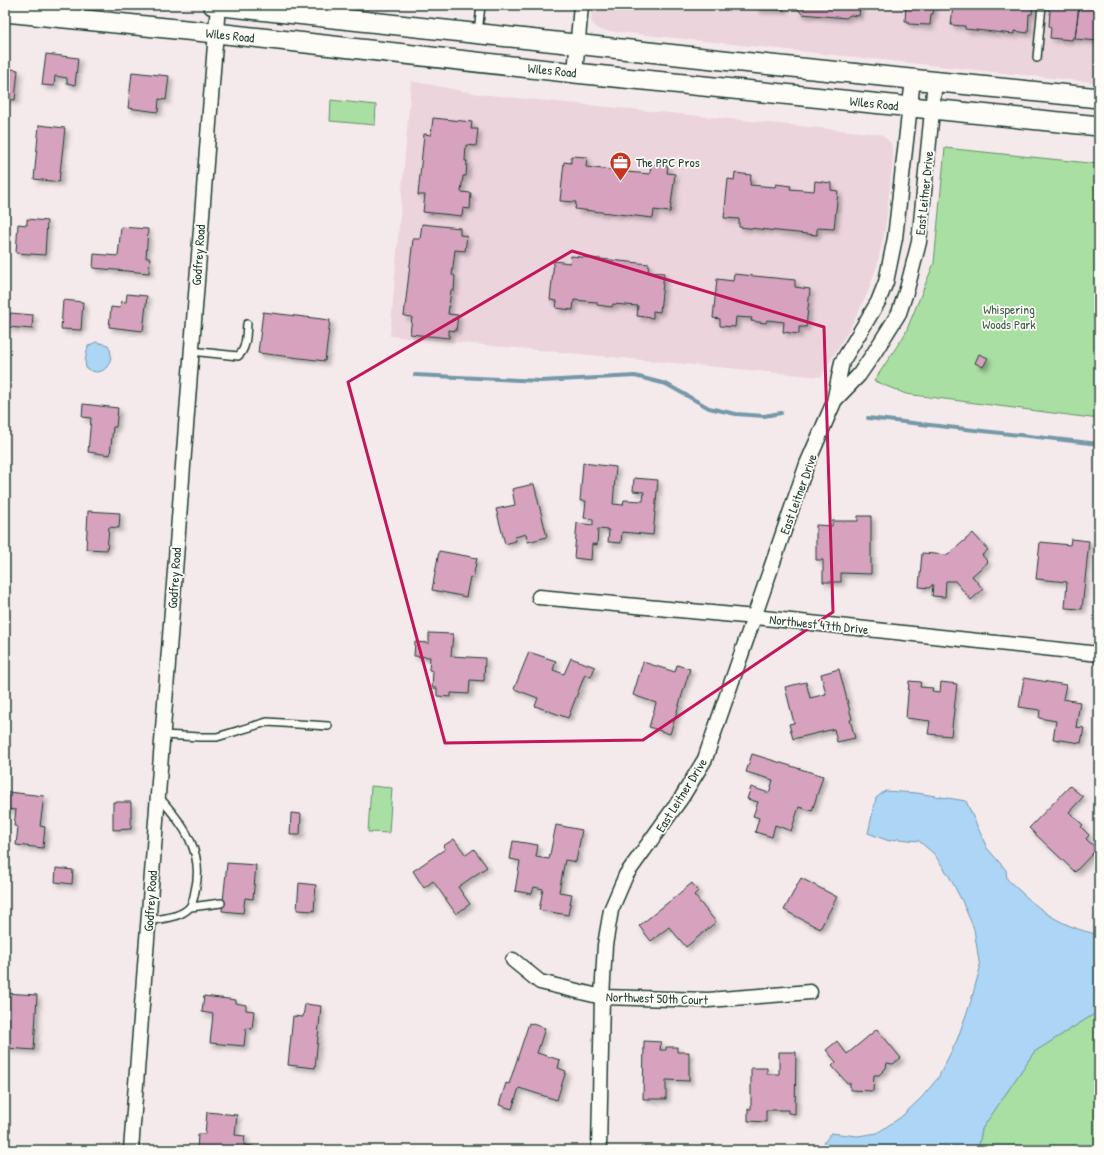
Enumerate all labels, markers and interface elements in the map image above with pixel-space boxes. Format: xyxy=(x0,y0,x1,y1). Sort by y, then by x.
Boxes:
street label: Wiles Road xyxy=(205,23,255,47)
street label: Wiles Road xyxy=(527,58,577,82)
street label: Wiles Road xyxy=(849,91,899,115)
office icon: The PPC Pros xyxy=(608,149,634,182)
street label: East Leitner Drive xyxy=(911,150,937,236)
place label: The PPC Pros xyxy=(636,153,700,171)
street label: Godfrey Road xyxy=(187,224,209,286)
park label: Whispering Woods Park xyxy=(982,300,1036,333)
street label: East Leitner Drive xyxy=(775,451,821,537)
street label: Godfrey Road xyxy=(163,547,185,609)
street label: Northwest 47th Drive xyxy=(769,610,869,638)
street label: East Leitner Drive xyxy=(651,755,711,835)
street label: Godfrey Road xyxy=(139,870,161,932)
street label: Northwest 50th Court xyxy=(606,987,709,1009)

